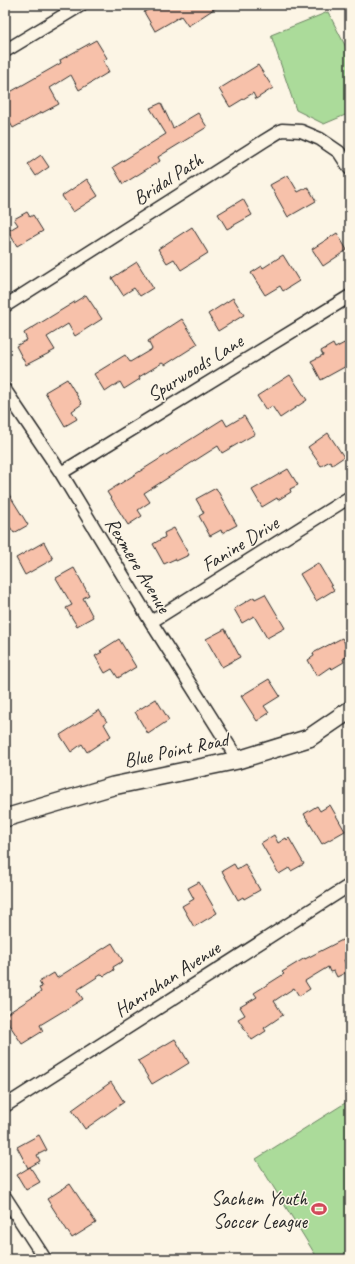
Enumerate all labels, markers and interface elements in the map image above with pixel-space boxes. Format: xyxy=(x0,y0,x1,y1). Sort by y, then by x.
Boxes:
street label: Bridal Path xyxy=(129,147,208,211)
street label: Spurwoods Lane xyxy=(142,328,249,407)
street label: Fanine Drive xyxy=(197,510,284,577)
street label: Rexmere Avenue xyxy=(100,513,177,619)
street label: Blue Point Road xyxy=(122,726,233,773)
street label: Hanrahan Avenue xyxy=(109,935,226,1023)
place label: Sachem Youth Soccer League xyxy=(211,1186,308,1234)
sports icon: Sachem Youth Soccer League xyxy=(310,1200,328,1218)

